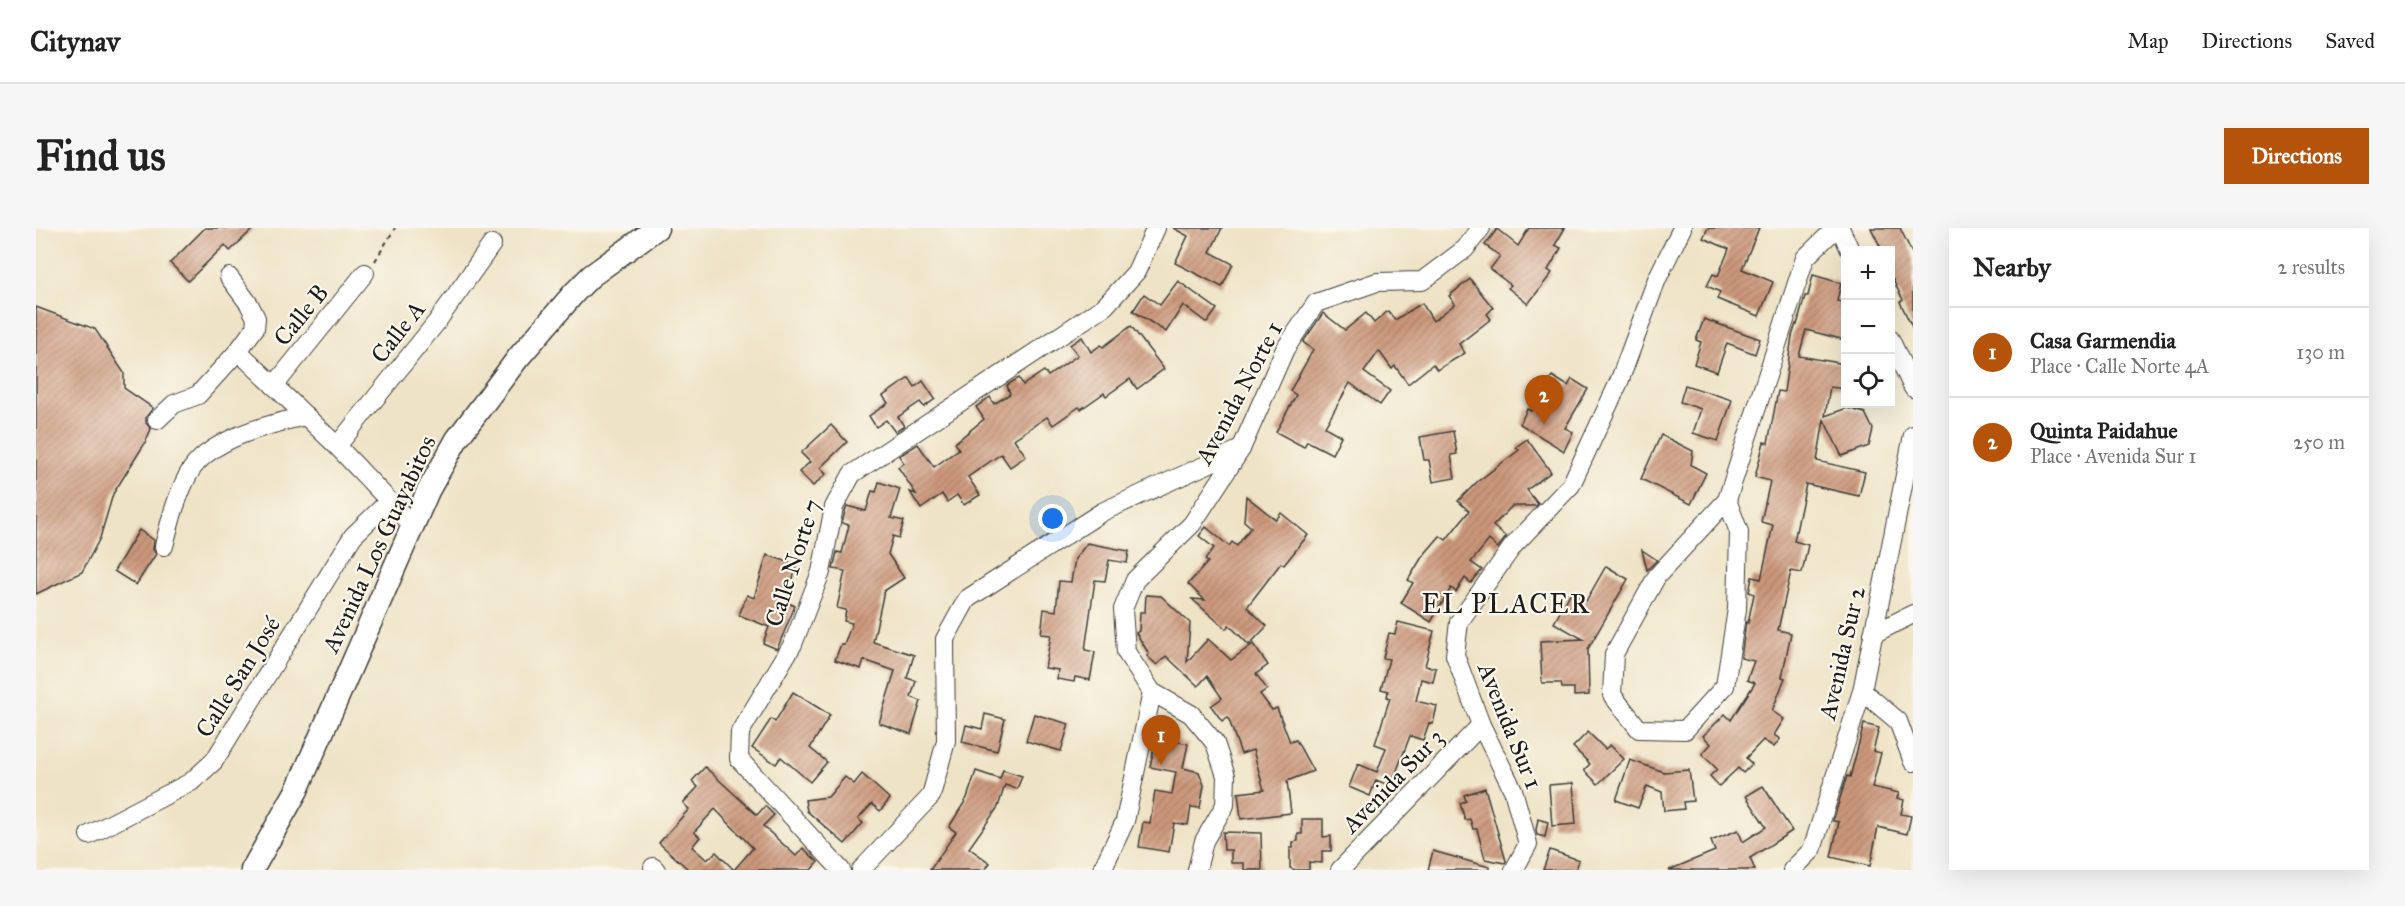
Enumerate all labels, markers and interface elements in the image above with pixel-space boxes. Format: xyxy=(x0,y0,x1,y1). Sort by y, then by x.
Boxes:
text: Citynav xyxy=(30,24,120,59)
text: Map xyxy=(2128,28,2169,54)
text: Directions xyxy=(2202,28,2292,54)
text: Saved xyxy=(2325,28,2375,54)
button: Directions xyxy=(2224,128,2369,184)
text: Find us xyxy=(36,130,166,182)
map controls xyxy=(1841,246,1895,408)
button: + xyxy=(1841,246,1895,300)
text: Nearby xyxy=(1973,251,2051,283)
text: 2 results xyxy=(2277,255,2345,279)
street label: Calle B xyxy=(267,278,335,352)
street label: Calle A xyxy=(364,295,432,369)
button: − xyxy=(1841,300,1895,354)
street label: Avenida Norte 1 xyxy=(1188,316,1289,470)
text: Casa Garmendia xyxy=(2030,327,2176,354)
text: 1 xyxy=(1989,340,1996,364)
text: 130 m xyxy=(2296,340,2345,364)
button: locate xyxy=(1841,354,1895,408)
text: Place · Calle Norte 4A xyxy=(2030,354,2209,378)
pin: 2 xyxy=(1524,376,1564,425)
text: Quinta Paidahue xyxy=(2030,417,2178,444)
text: 2 xyxy=(1988,430,1997,454)
text: 250 m xyxy=(2293,430,2345,454)
street label: Avenida Los Guayabitos xyxy=(315,431,443,658)
text: Place · Avenida Sur 1 xyxy=(2030,444,2196,468)
street label: Calle Norte 7 xyxy=(758,496,828,630)
your location xyxy=(1038,504,1067,533)
street label: Avenida Sur 2 xyxy=(1812,583,1872,724)
district label: EL PLACER xyxy=(1421,587,1591,620)
street label: Calle San José xyxy=(189,611,287,743)
street label: Avenida Sur 1 xyxy=(1471,658,1549,794)
pin: 1 xyxy=(1142,716,1180,765)
street label: Avenida Sur 3 xyxy=(1335,723,1450,840)

